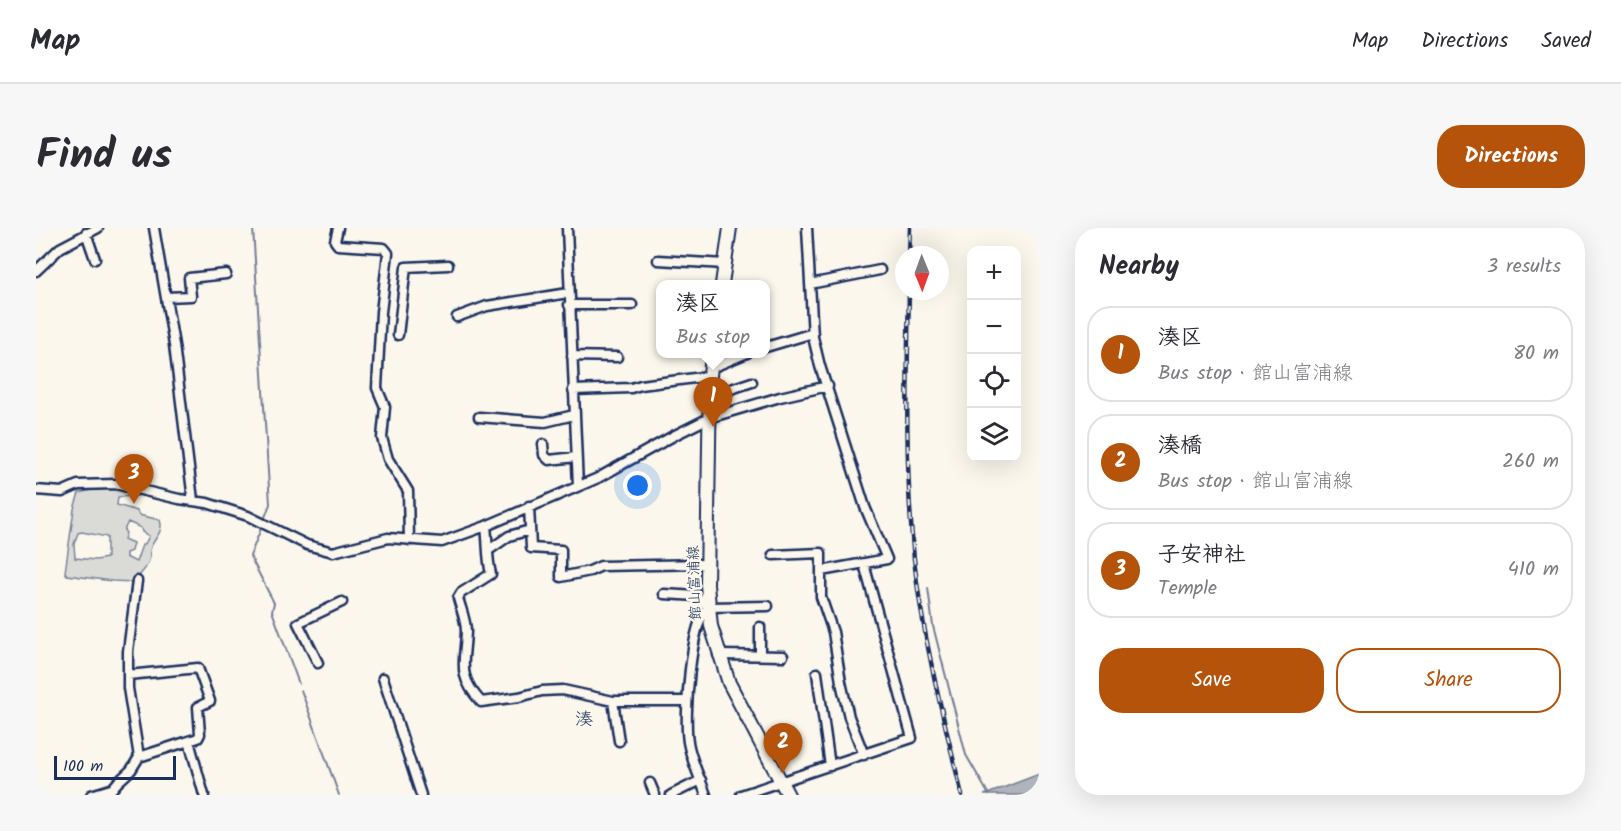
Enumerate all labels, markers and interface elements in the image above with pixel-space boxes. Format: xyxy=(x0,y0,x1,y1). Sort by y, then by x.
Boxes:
text: Map xyxy=(30,19,81,64)
text: Map xyxy=(1352,25,1388,58)
text: Directions xyxy=(1421,25,1508,58)
text: Saved xyxy=(1541,25,1591,58)
text: Find us xyxy=(36,123,172,190)
button: Directions xyxy=(1437,125,1585,188)
north arrow xyxy=(895,246,949,300)
map controls xyxy=(967,246,1021,462)
button: + xyxy=(967,246,1021,300)
text: Nearby xyxy=(1099,246,1179,288)
text: 3 results xyxy=(1487,251,1561,283)
popup xyxy=(656,280,770,358)
text: 湊区 xyxy=(676,287,720,322)
button: − xyxy=(967,300,1021,354)
text: 湊区 xyxy=(1158,321,1202,356)
text: Bus stop xyxy=(676,322,750,354)
text: 1 xyxy=(1117,338,1124,370)
text: 80 m xyxy=(1513,338,1559,370)
button: locate xyxy=(967,354,1021,408)
text: Bus stop · 館山富浦線 xyxy=(1158,358,1353,390)
pin: 1 xyxy=(694,378,732,427)
button: layers xyxy=(967,408,1021,462)
text: 湊橋 xyxy=(1158,429,1202,464)
text: 2 xyxy=(1115,446,1126,478)
text: 260 m xyxy=(1502,446,1559,478)
pin: 3 xyxy=(114,454,154,504)
text: Bus stop · 館山富浦線 xyxy=(1158,466,1353,498)
your location xyxy=(623,471,652,500)
text: 子安神社 xyxy=(1158,538,1246,573)
street label: 館山富浦線 xyxy=(682,545,708,621)
text: 3 xyxy=(1115,554,1126,586)
text: 410 m xyxy=(1508,554,1559,586)
text: Temple xyxy=(1158,573,1217,605)
button: Save xyxy=(1099,648,1324,713)
button: Share xyxy=(1336,648,1561,713)
district label: 湊 xyxy=(575,706,593,735)
pin: 2 xyxy=(764,724,802,773)
scale bar xyxy=(54,753,176,780)
text: 100 m xyxy=(63,754,103,779)

